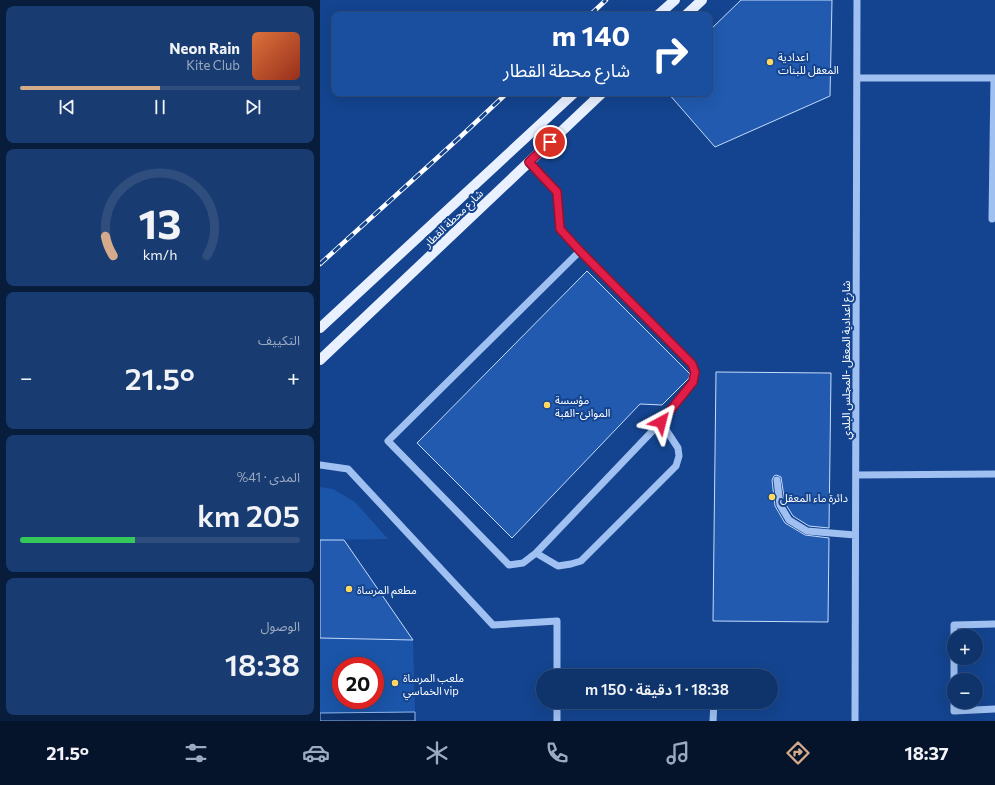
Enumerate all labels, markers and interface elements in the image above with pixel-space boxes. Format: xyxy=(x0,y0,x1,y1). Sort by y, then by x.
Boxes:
text: 140 m xyxy=(552,18,630,52)
icon: right xyxy=(644,28,696,80)
text: Neon Rain xyxy=(169,39,240,57)
place label: اعدادية المعقل للبنات xyxy=(778,50,839,77)
text: Kite Club xyxy=(186,57,240,73)
marker: اعدادية المعقل للبنات xyxy=(765,57,775,67)
text: شارع محطة القطار xyxy=(503,59,630,81)
icon: previous xyxy=(56,96,78,118)
icon: pause xyxy=(149,96,171,118)
icon: next xyxy=(242,96,264,118)
pin xyxy=(533,125,567,159)
icon: arrive xyxy=(539,131,561,153)
street label: شارع محطة القطار xyxy=(420,186,487,252)
text: 13 xyxy=(138,196,182,247)
text: km/h xyxy=(143,244,177,262)
street label: شارع اعدادية المعقل -المجلس البلدي xyxy=(839,280,855,439)
text: التكييف xyxy=(258,332,300,348)
text: 21.5° xyxy=(125,359,195,396)
text: − xyxy=(20,364,33,391)
text: + xyxy=(287,364,300,391)
place label: مؤسسة الموانئ-القبة xyxy=(555,393,610,420)
marker: مؤسسة الموانئ-القبة xyxy=(542,400,552,410)
position arrow xyxy=(640,401,682,443)
text: المدى · 41% xyxy=(237,469,300,485)
place label: دائرة ماء المعقل xyxy=(780,491,848,505)
marker: دائرة ماء المعقل xyxy=(767,492,777,502)
text: 205 km xyxy=(197,496,300,533)
place label: مطعم المرساة xyxy=(357,583,417,599)
marker: مطعم المرساة xyxy=(344,584,354,594)
text: الوصول xyxy=(260,618,300,634)
map controls xyxy=(947,629,983,709)
button: + xyxy=(947,629,983,665)
text: 18:38 xyxy=(225,645,300,682)
speed limit sign: 20 xyxy=(332,657,384,709)
place label: ملعب المرساة الخماسي vip xyxy=(403,671,464,700)
button: − xyxy=(947,673,983,709)
marker: ملعب المرساة الخماسي vip xyxy=(390,678,400,688)
text: 18:38 · 1 دقيقة · 150 m xyxy=(585,680,729,698)
icon: filters xyxy=(182,739,210,767)
icon: car xyxy=(302,739,330,767)
icon: climate xyxy=(423,739,451,767)
icon: phone xyxy=(543,739,571,767)
icon: music xyxy=(664,739,692,767)
icon: directions xyxy=(784,739,812,767)
text: 21.5° xyxy=(46,742,89,764)
text: 18:37 xyxy=(905,742,949,764)

